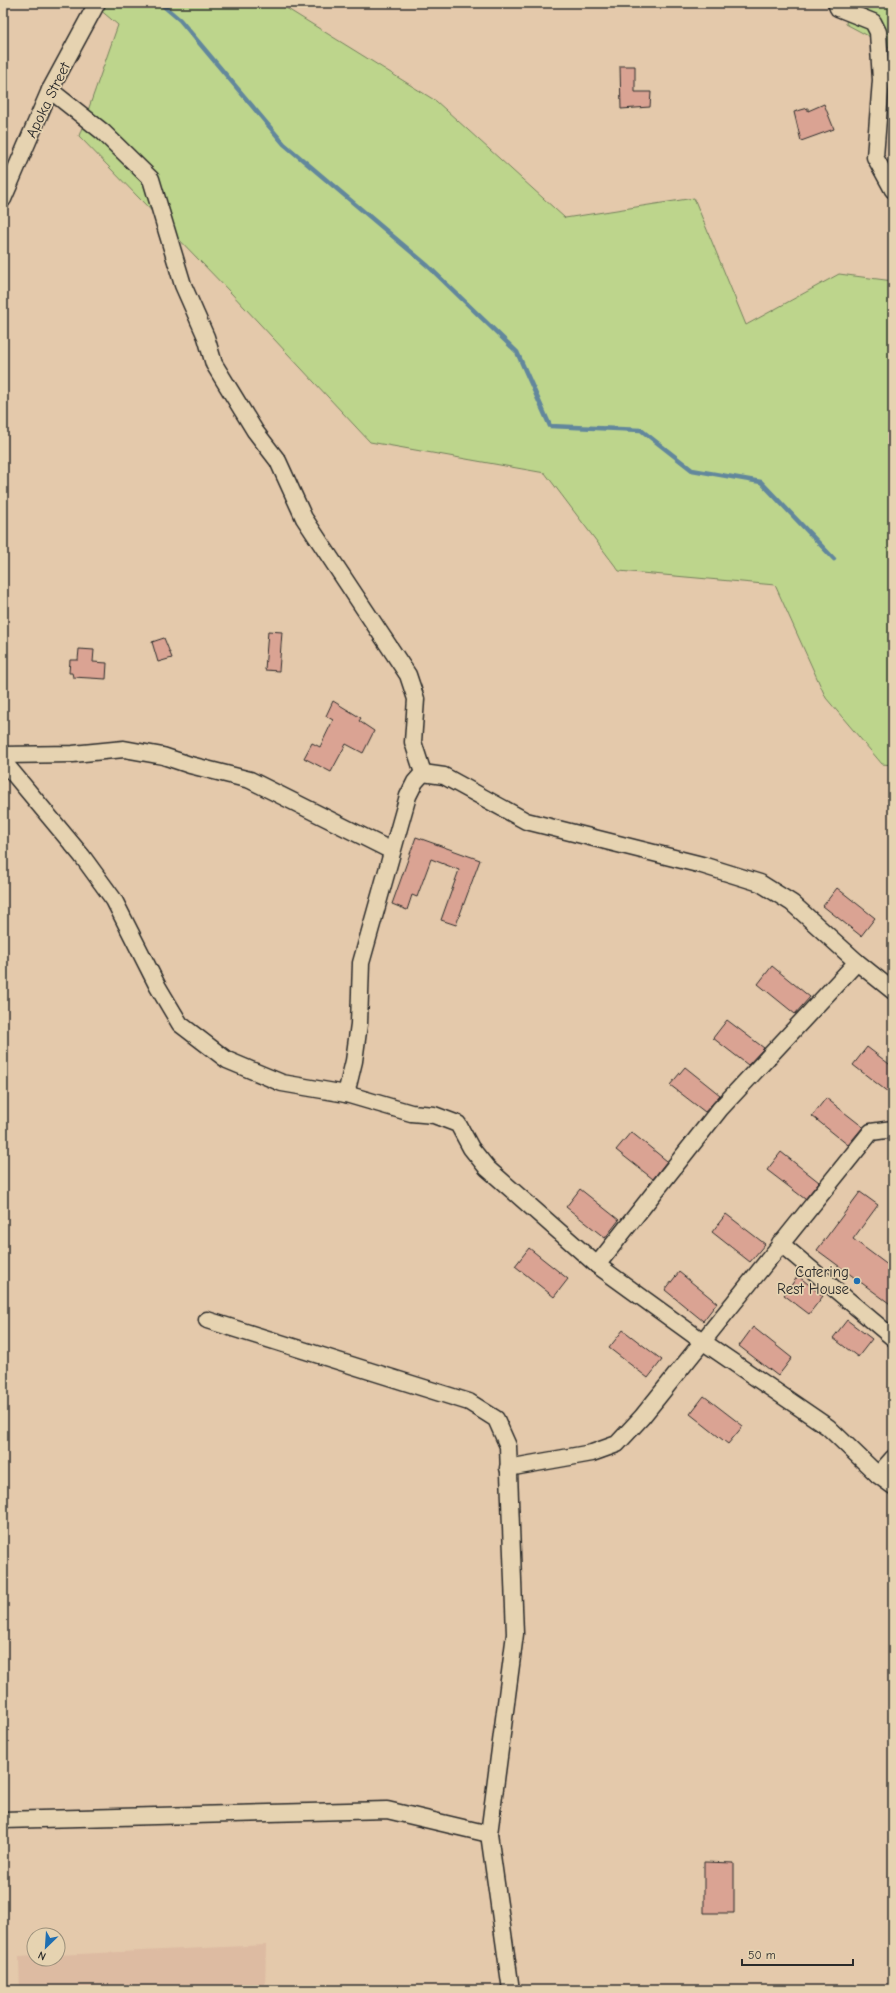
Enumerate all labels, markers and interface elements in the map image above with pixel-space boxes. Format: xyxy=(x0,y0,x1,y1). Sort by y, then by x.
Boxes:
street label: Apoka Street xyxy=(22,59,74,141)
place label: Catering Rest House xyxy=(777,1263,849,1298)
marker: Catering Rest House xyxy=(852,1276,862,1286)
north arrow xyxy=(26,1927,66,1967)
scale bar xyxy=(742,1941,853,1967)
text: N xyxy=(36,1948,48,1963)
text: 50 m xyxy=(748,1948,776,1962)

